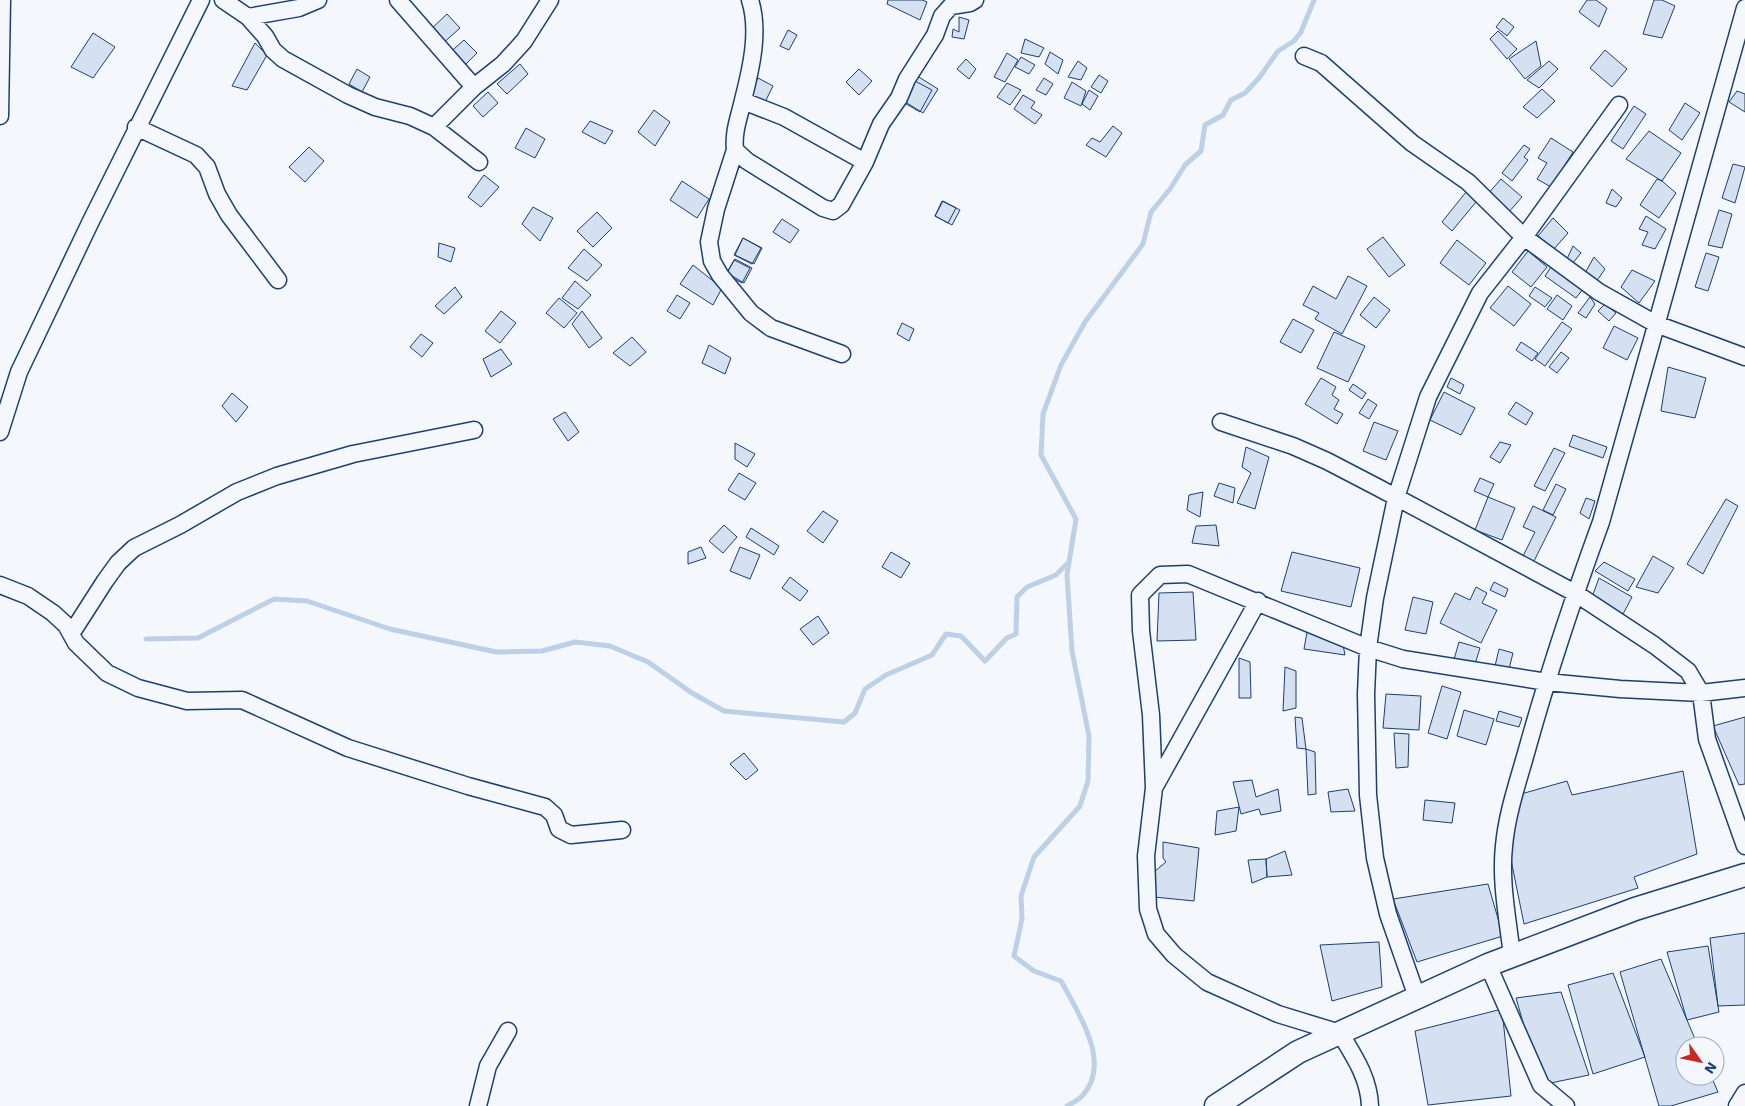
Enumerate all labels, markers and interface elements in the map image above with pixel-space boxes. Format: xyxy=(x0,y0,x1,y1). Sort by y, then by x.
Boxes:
north arrow xyxy=(1675,1036,1725,1086)
text: N xyxy=(1701,1059,1720,1077)

